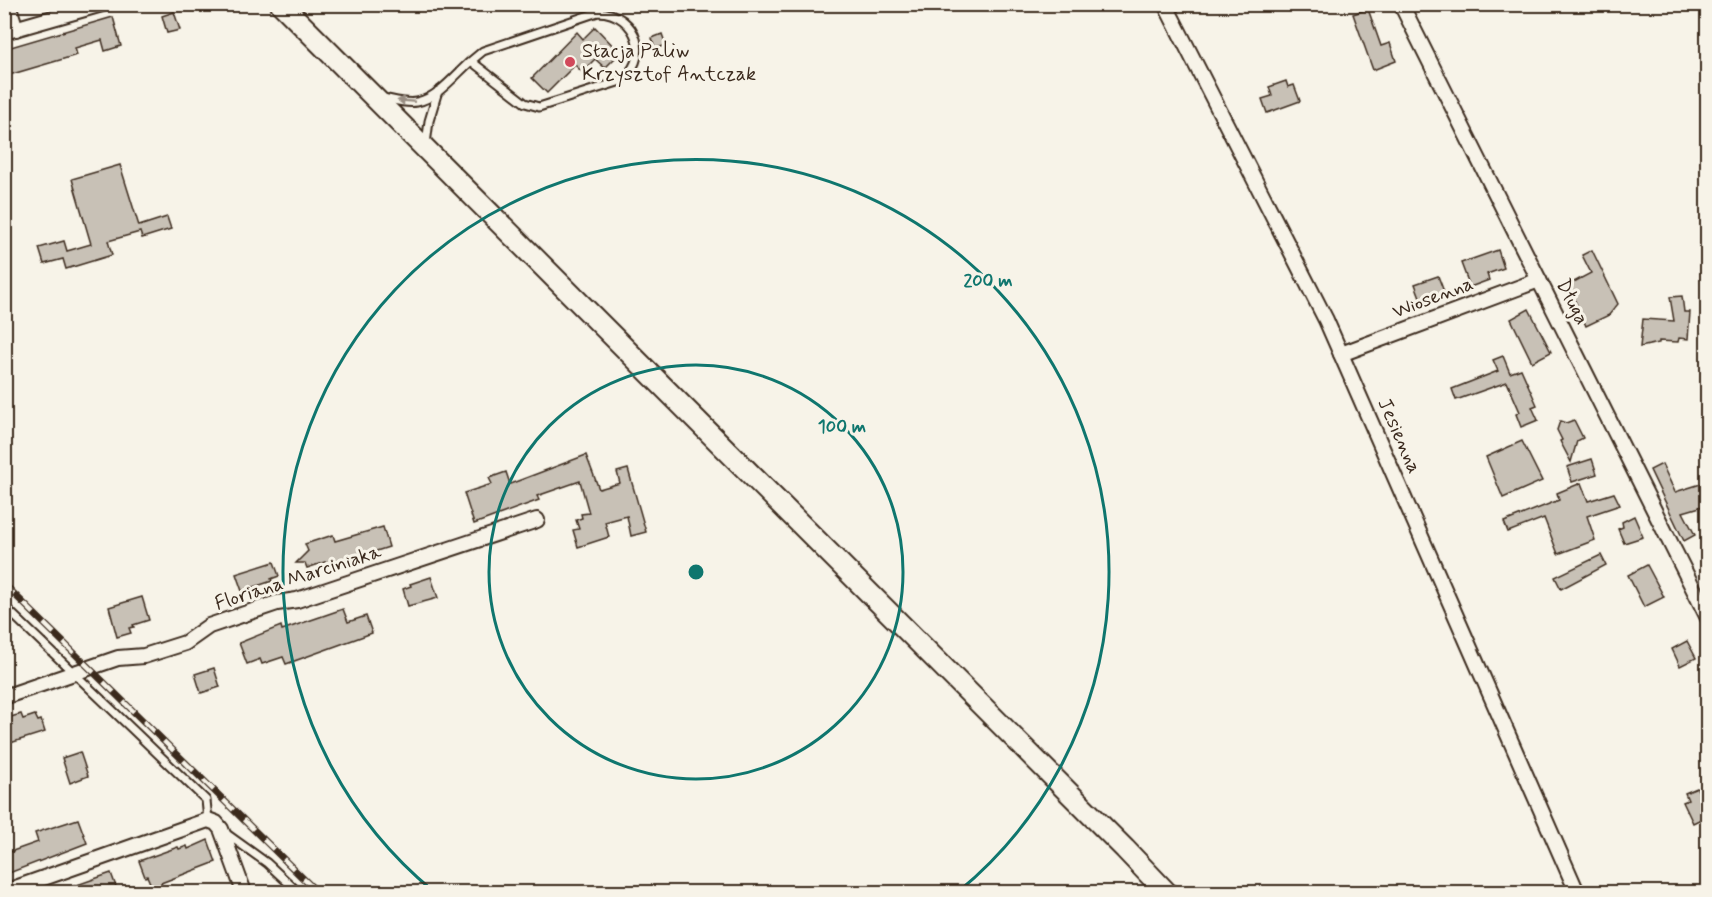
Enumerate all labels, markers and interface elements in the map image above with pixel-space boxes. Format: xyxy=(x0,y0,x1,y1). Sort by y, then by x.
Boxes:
place label: Stacja Paliw Krzysztof Antczak xyxy=(582,38,756,88)
marker: Stacja Paliw Krzysztof Antczak xyxy=(563,55,577,69)
one-way arrow xyxy=(396,96,415,106)
text: 200 m xyxy=(963,269,1013,293)
street label: Wiosenna xyxy=(1389,270,1477,326)
street label: Długa xyxy=(1549,274,1595,330)
street label: Jesienna xyxy=(1370,394,1428,478)
text: 100 m xyxy=(818,415,866,439)
street label: Floriana Marciniaka xyxy=(211,538,386,618)
centre of rings xyxy=(686,562,706,582)

